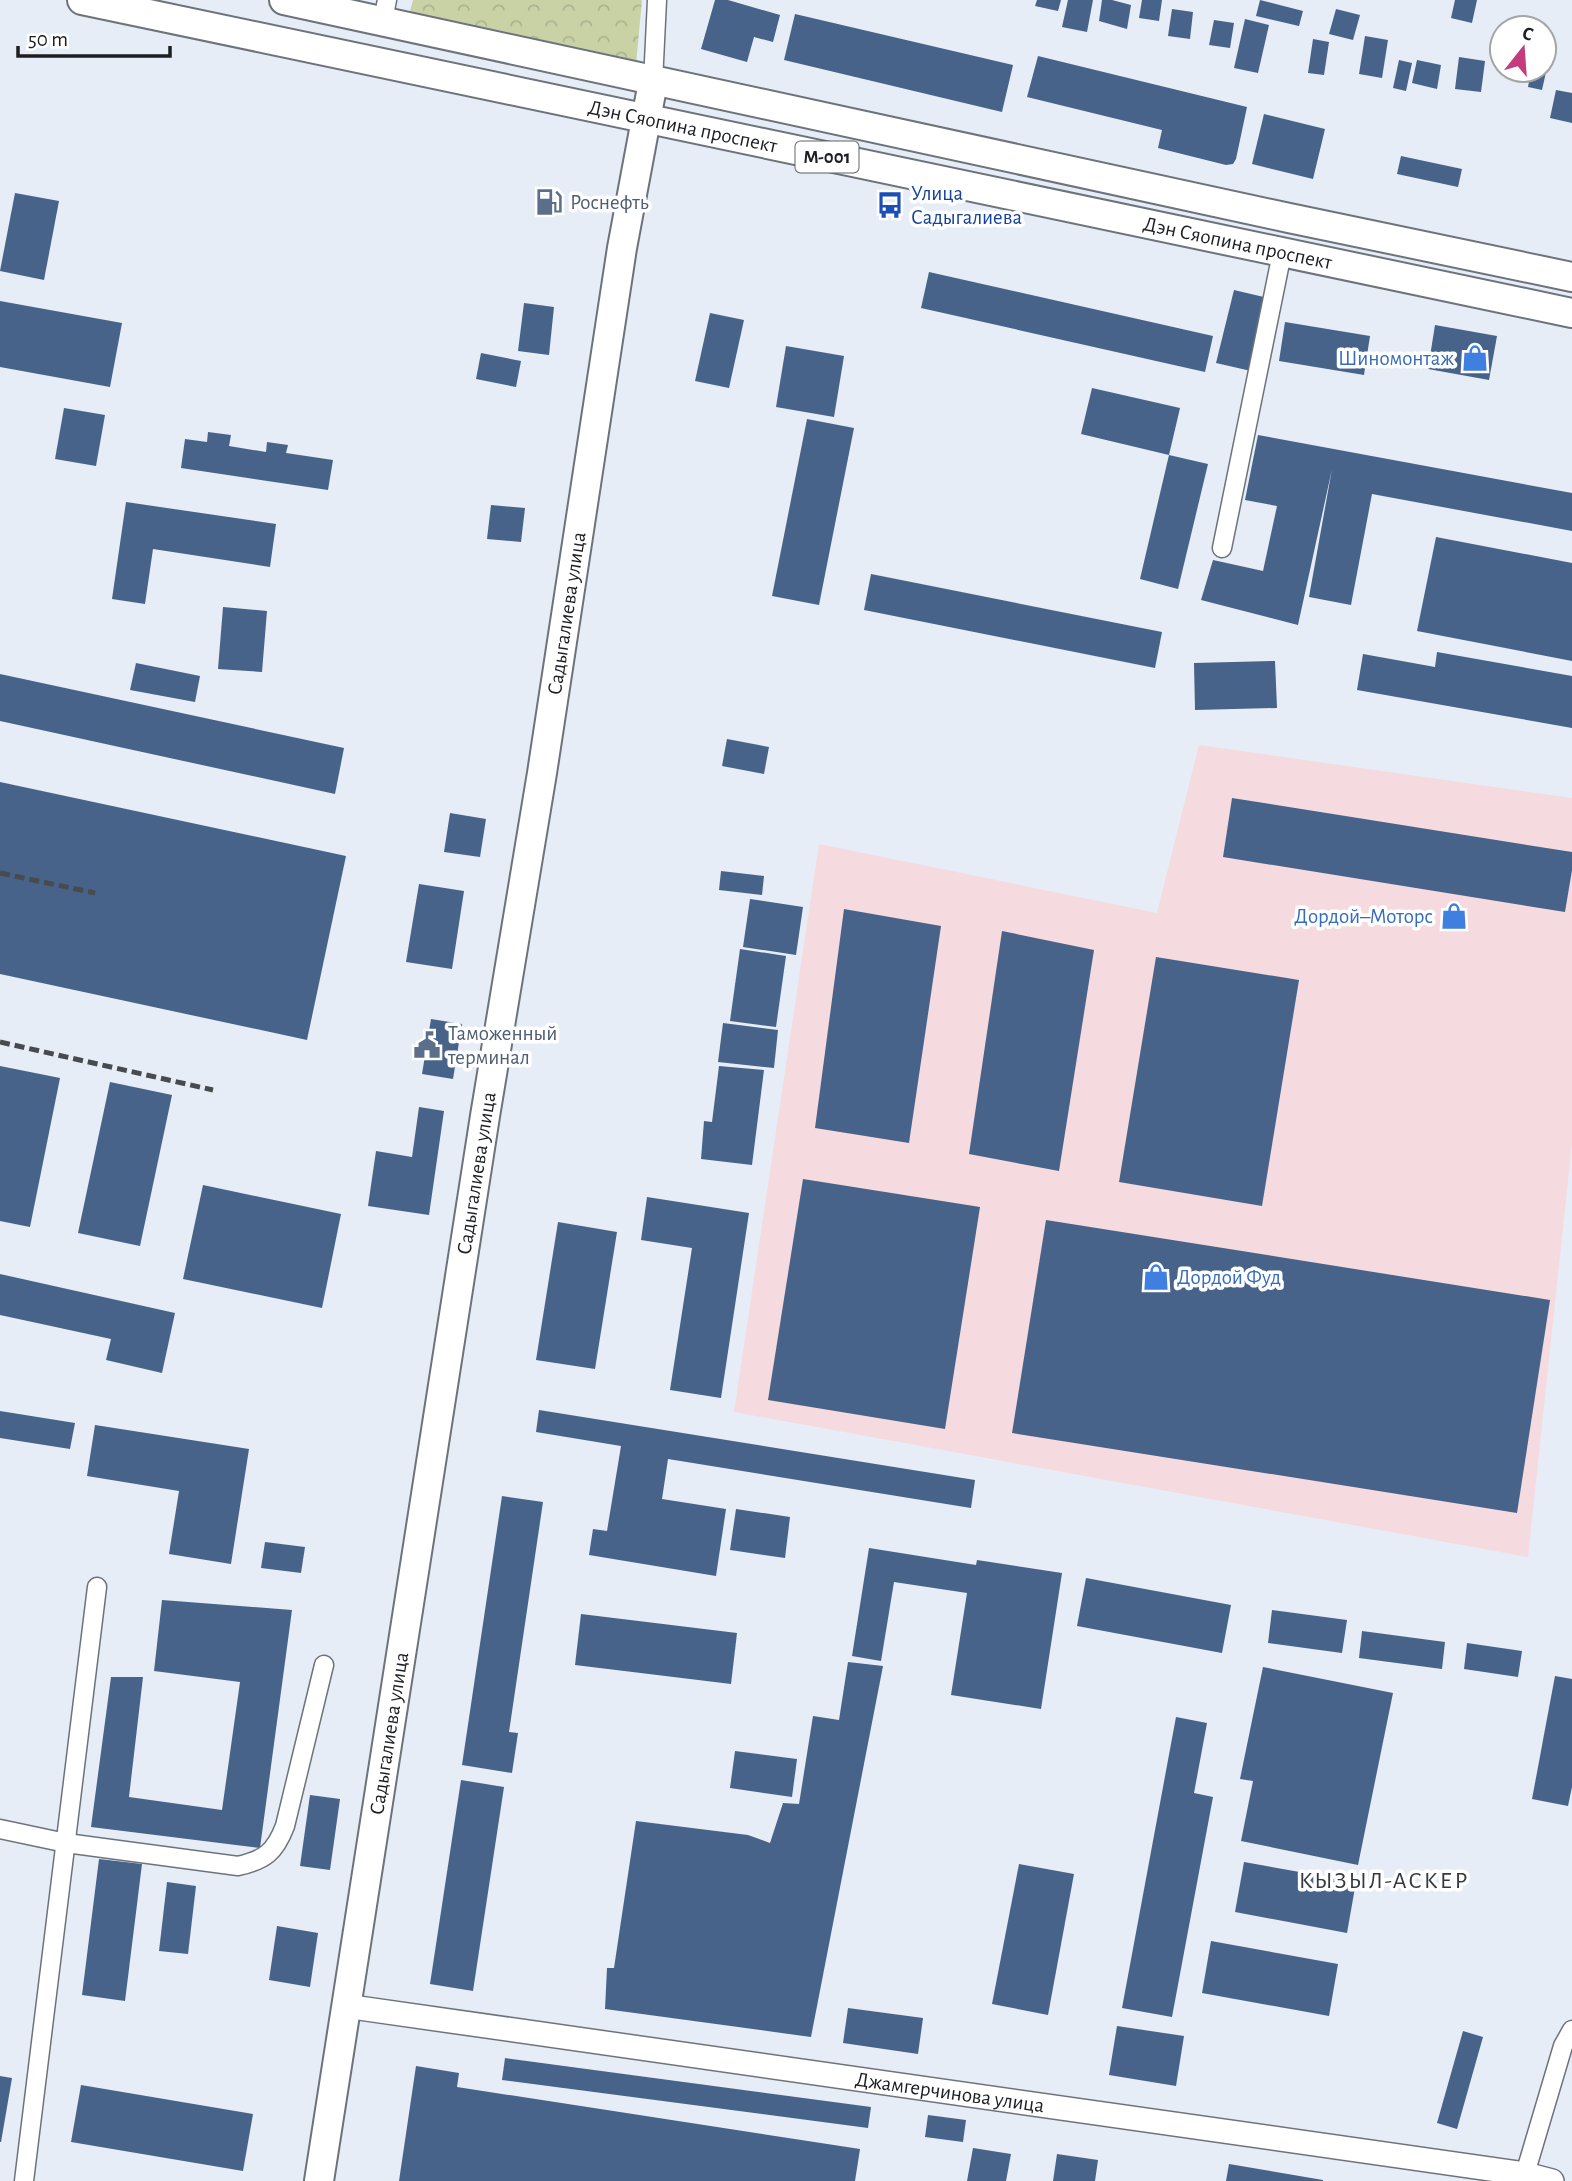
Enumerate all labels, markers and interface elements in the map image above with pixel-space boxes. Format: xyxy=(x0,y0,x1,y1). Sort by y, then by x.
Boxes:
scale bar xyxy=(18,14,170,58)
north arrow xyxy=(1488,14,1558,84)
text: С xyxy=(1520,24,1535,45)
text: 50 m xyxy=(28,29,68,50)
street label: Дэн Сяопина проспект xyxy=(587,96,780,156)
road number: M-001 xyxy=(796,141,858,172)
place label: Улица Садыгалиева xyxy=(911,183,1022,228)
fuel station icon: Роснефть xyxy=(534,187,564,217)
bus stop icon: Улица Садыгалиева xyxy=(875,190,905,220)
place label: Роснефть xyxy=(570,192,649,213)
street label: Дэн Сяопина проспект xyxy=(1141,213,1335,273)
shop icon: Шиномонтаж xyxy=(1460,343,1490,373)
place label: Шиномонтаж xyxy=(1338,348,1454,369)
street label: Садыгалиева улица xyxy=(544,530,589,696)
shop icon: Дордой–Моторс xyxy=(1439,901,1469,931)
place label: Дордой–Моторс xyxy=(1294,906,1433,927)
place label: Таможенный терминал xyxy=(447,1023,557,1068)
public building icon: Таможенный терминал xyxy=(412,1030,442,1060)
street label: Садыгалиева улица xyxy=(453,1090,499,1256)
shop icon: Дордой Фуд xyxy=(1141,1262,1171,1292)
place label: Дордой Фуд xyxy=(1177,1267,1281,1288)
street label: Садыгалиева улица xyxy=(366,1650,412,1816)
district label: КЫЗЫЛ-АСКЕР xyxy=(1299,1869,1469,1893)
street label: Джамгерчинова улица xyxy=(854,2068,1046,2116)

